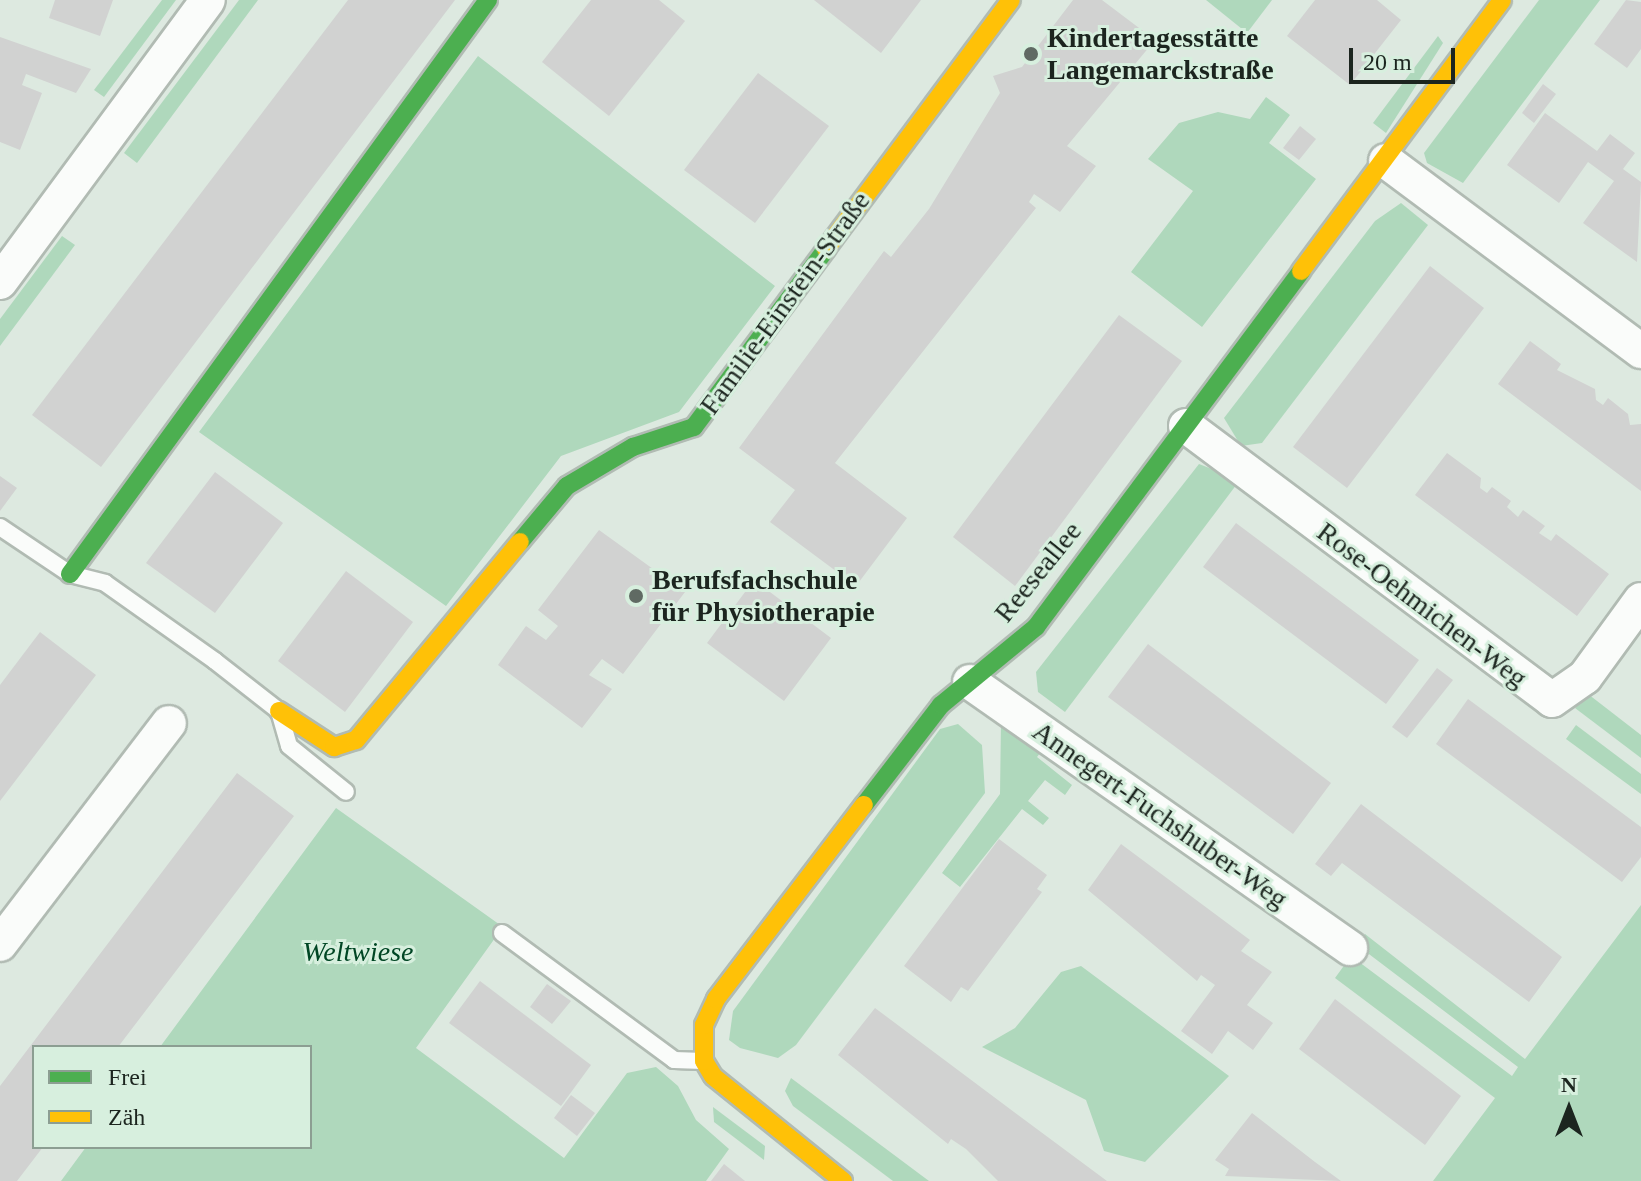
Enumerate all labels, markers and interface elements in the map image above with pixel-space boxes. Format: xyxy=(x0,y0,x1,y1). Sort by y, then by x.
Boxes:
place label: Kindertagesstätte Langemarckstraße xyxy=(1047,21,1274,87)
scale bar xyxy=(1353,32,1459,82)
marker: Kindertagesstätte Langemarckstraße xyxy=(1022,45,1040,63)
text: 20 m xyxy=(1363,49,1412,75)
street label: Familie-Einstein-Straße xyxy=(693,185,877,421)
street label: Reeseallee xyxy=(987,515,1089,629)
street label: Rose-Oehmichen-Weg xyxy=(1310,515,1534,695)
place label: Berufsfachschule für Physiotherapie xyxy=(652,563,875,629)
marker: Berufsfachschule für Physiotherapie xyxy=(627,587,645,605)
street label: Annegert-Fuchshuber-Weg xyxy=(1026,714,1294,916)
park label: Weltwiese xyxy=(303,935,413,969)
legend xyxy=(32,1045,312,1149)
text: Frei xyxy=(108,1064,147,1090)
north arrow xyxy=(1529,1069,1609,1149)
text: N xyxy=(1561,1072,1577,1097)
text: Zäh xyxy=(108,1104,145,1130)

